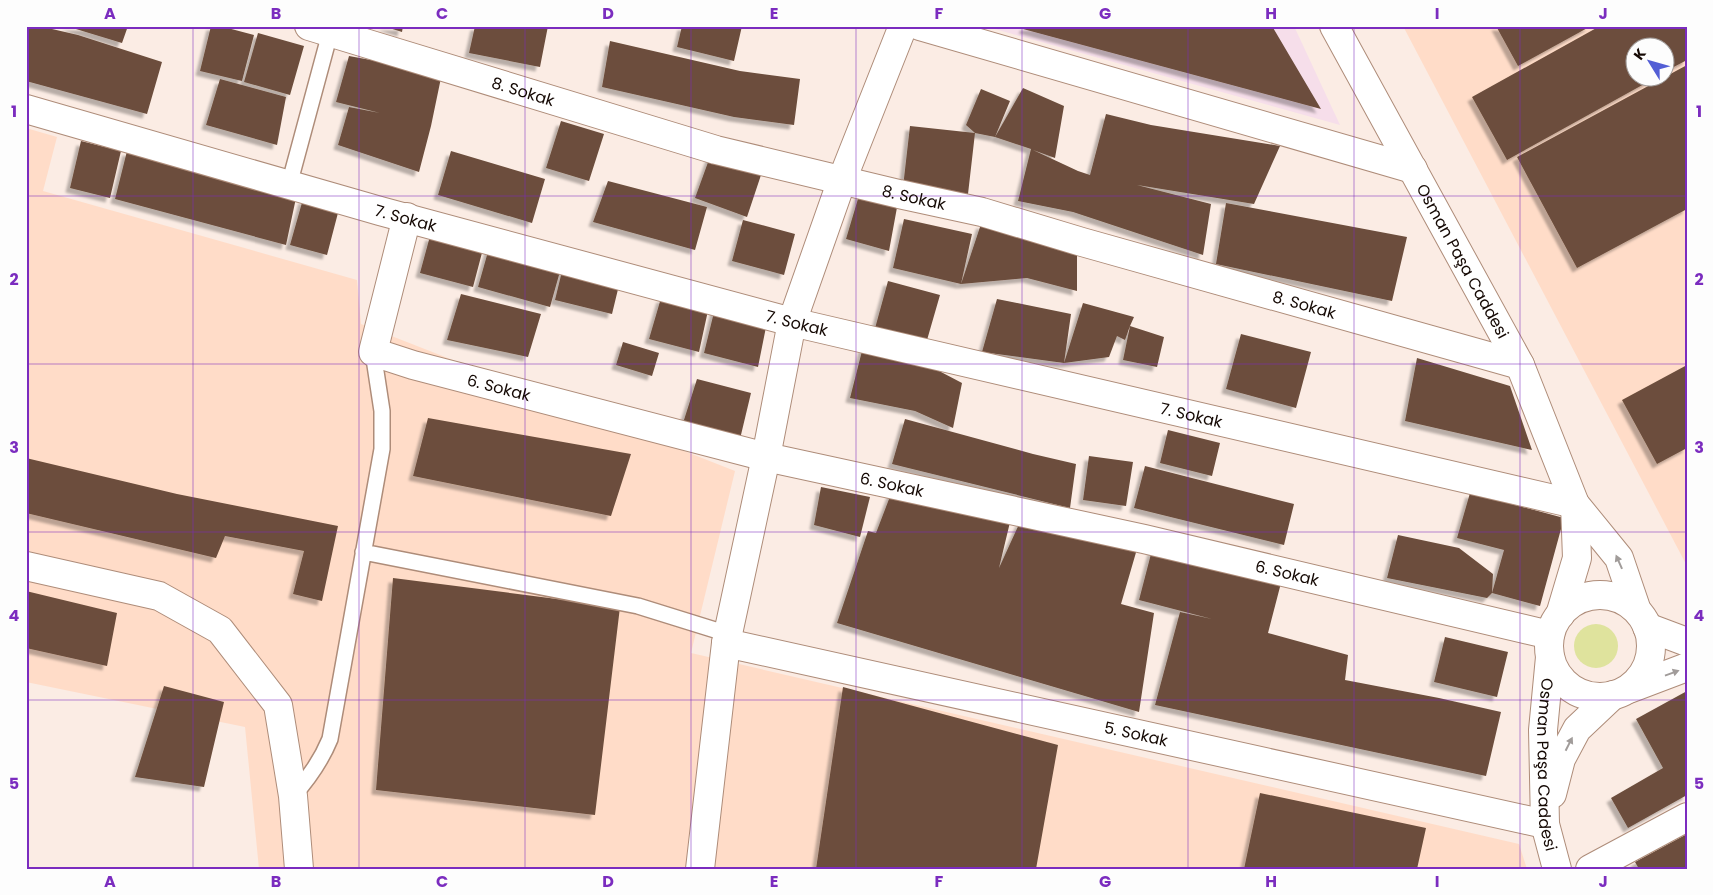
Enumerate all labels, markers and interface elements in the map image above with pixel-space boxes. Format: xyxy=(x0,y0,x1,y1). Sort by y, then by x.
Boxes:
text: A xyxy=(104,2,116,25)
text: B xyxy=(271,2,281,25)
text: C xyxy=(436,2,448,25)
text: D xyxy=(602,2,614,25)
text: E xyxy=(770,2,778,25)
text: F xyxy=(935,2,944,25)
text: G xyxy=(1099,2,1111,25)
text: H xyxy=(1265,2,1277,25)
text: I xyxy=(1435,2,1439,25)
text: J xyxy=(1598,2,1608,25)
north arrow xyxy=(1626,38,1676,88)
text: K xyxy=(1629,44,1651,64)
street label: 8. Sokak xyxy=(489,71,558,112)
text: 1 xyxy=(11,100,17,123)
text: 1 xyxy=(1696,100,1702,123)
street label: 8. Sokak xyxy=(880,179,949,216)
street label: Osman Paşa Caddesi xyxy=(1411,180,1514,343)
street label: 7. Sokak xyxy=(372,199,440,238)
text: 2 xyxy=(9,268,19,291)
text: 2 xyxy=(1694,268,1704,291)
street label: 8. Sokak xyxy=(1270,285,1339,325)
street label: 7. Sokak xyxy=(763,304,831,342)
street label: 6. Sokak xyxy=(464,369,534,407)
street label: 7. Sokak xyxy=(1158,397,1225,434)
text: 3 xyxy=(9,436,19,459)
text: 3 xyxy=(1694,436,1704,459)
street label: 6. Sokak xyxy=(858,467,927,503)
street label: 6. Sokak xyxy=(1253,555,1322,592)
one-way arrow xyxy=(1615,555,1623,569)
text: 4 xyxy=(9,604,20,627)
text: 4 xyxy=(1694,604,1705,627)
one-way arrow xyxy=(1665,669,1680,677)
street label: Osman Paşa Caddesi xyxy=(1531,677,1563,854)
street label: 5. Sokak xyxy=(1102,716,1171,752)
one-way arrow xyxy=(1565,737,1573,752)
text: 5 xyxy=(9,772,19,795)
text: 5 xyxy=(1694,772,1704,795)
text: A xyxy=(104,870,116,893)
text: B xyxy=(271,870,281,893)
text: C xyxy=(436,870,448,893)
text: D xyxy=(602,870,614,893)
text: E xyxy=(770,870,778,893)
text: F xyxy=(935,870,944,893)
text: G xyxy=(1099,870,1111,893)
text: H xyxy=(1265,870,1277,893)
text: I xyxy=(1435,870,1439,893)
text: J xyxy=(1598,870,1608,893)

